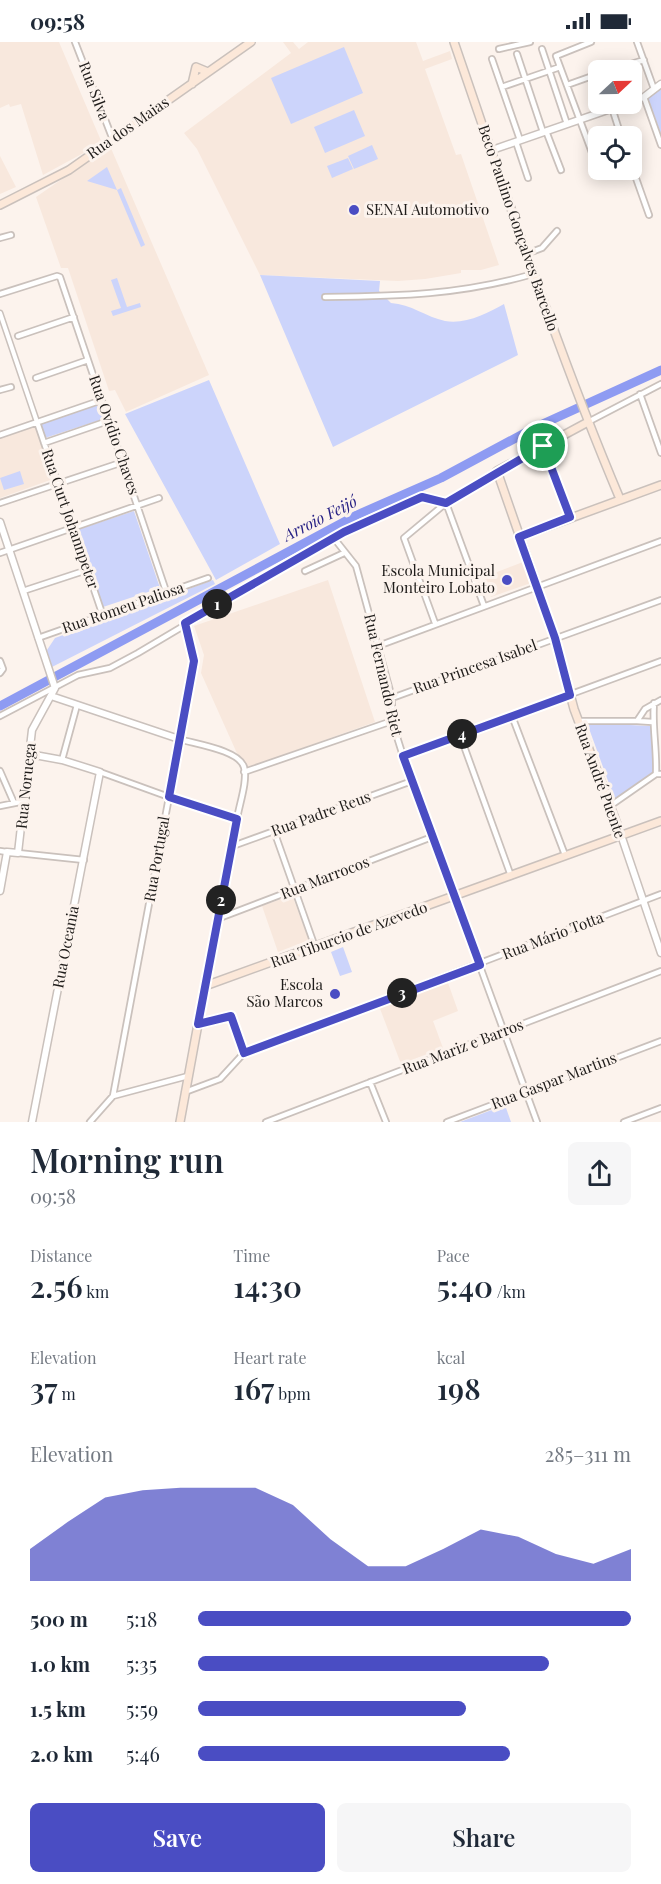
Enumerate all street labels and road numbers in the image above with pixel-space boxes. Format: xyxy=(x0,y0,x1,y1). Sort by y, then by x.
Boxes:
street label: Rua Silva xyxy=(75,59,115,123)
street label: Rua dos Maias xyxy=(82,91,172,163)
street label: Beco Paulino Gonçalves Barcello xyxy=(474,122,564,334)
street label: Rua Ovídio Chaves xyxy=(85,372,145,497)
street label: Rua Curt Johannpeter xyxy=(38,446,104,592)
street label: Rua Romeu Paliosa xyxy=(59,577,187,637)
street label: Rua Fernando Riet xyxy=(360,612,408,739)
street label: Rua Princesa Isabel xyxy=(410,634,539,698)
street label: Rua André Puente xyxy=(571,721,631,841)
street label: Rua Noruega xyxy=(11,741,40,830)
street label: Rua Padre Reus xyxy=(268,786,373,840)
street label: Rua Portugal xyxy=(139,814,173,903)
street label: Rua Marrocos xyxy=(277,851,372,903)
street label: Rua Tiburcio de Azevedo xyxy=(268,896,430,972)
street label: Rua Oceania xyxy=(47,903,83,990)
street label: Rua Mário Totta xyxy=(499,906,607,964)
street label: Rua Mariz e Barros xyxy=(399,1014,526,1078)
street label: Rua Gaspar Martins xyxy=(488,1047,619,1113)

